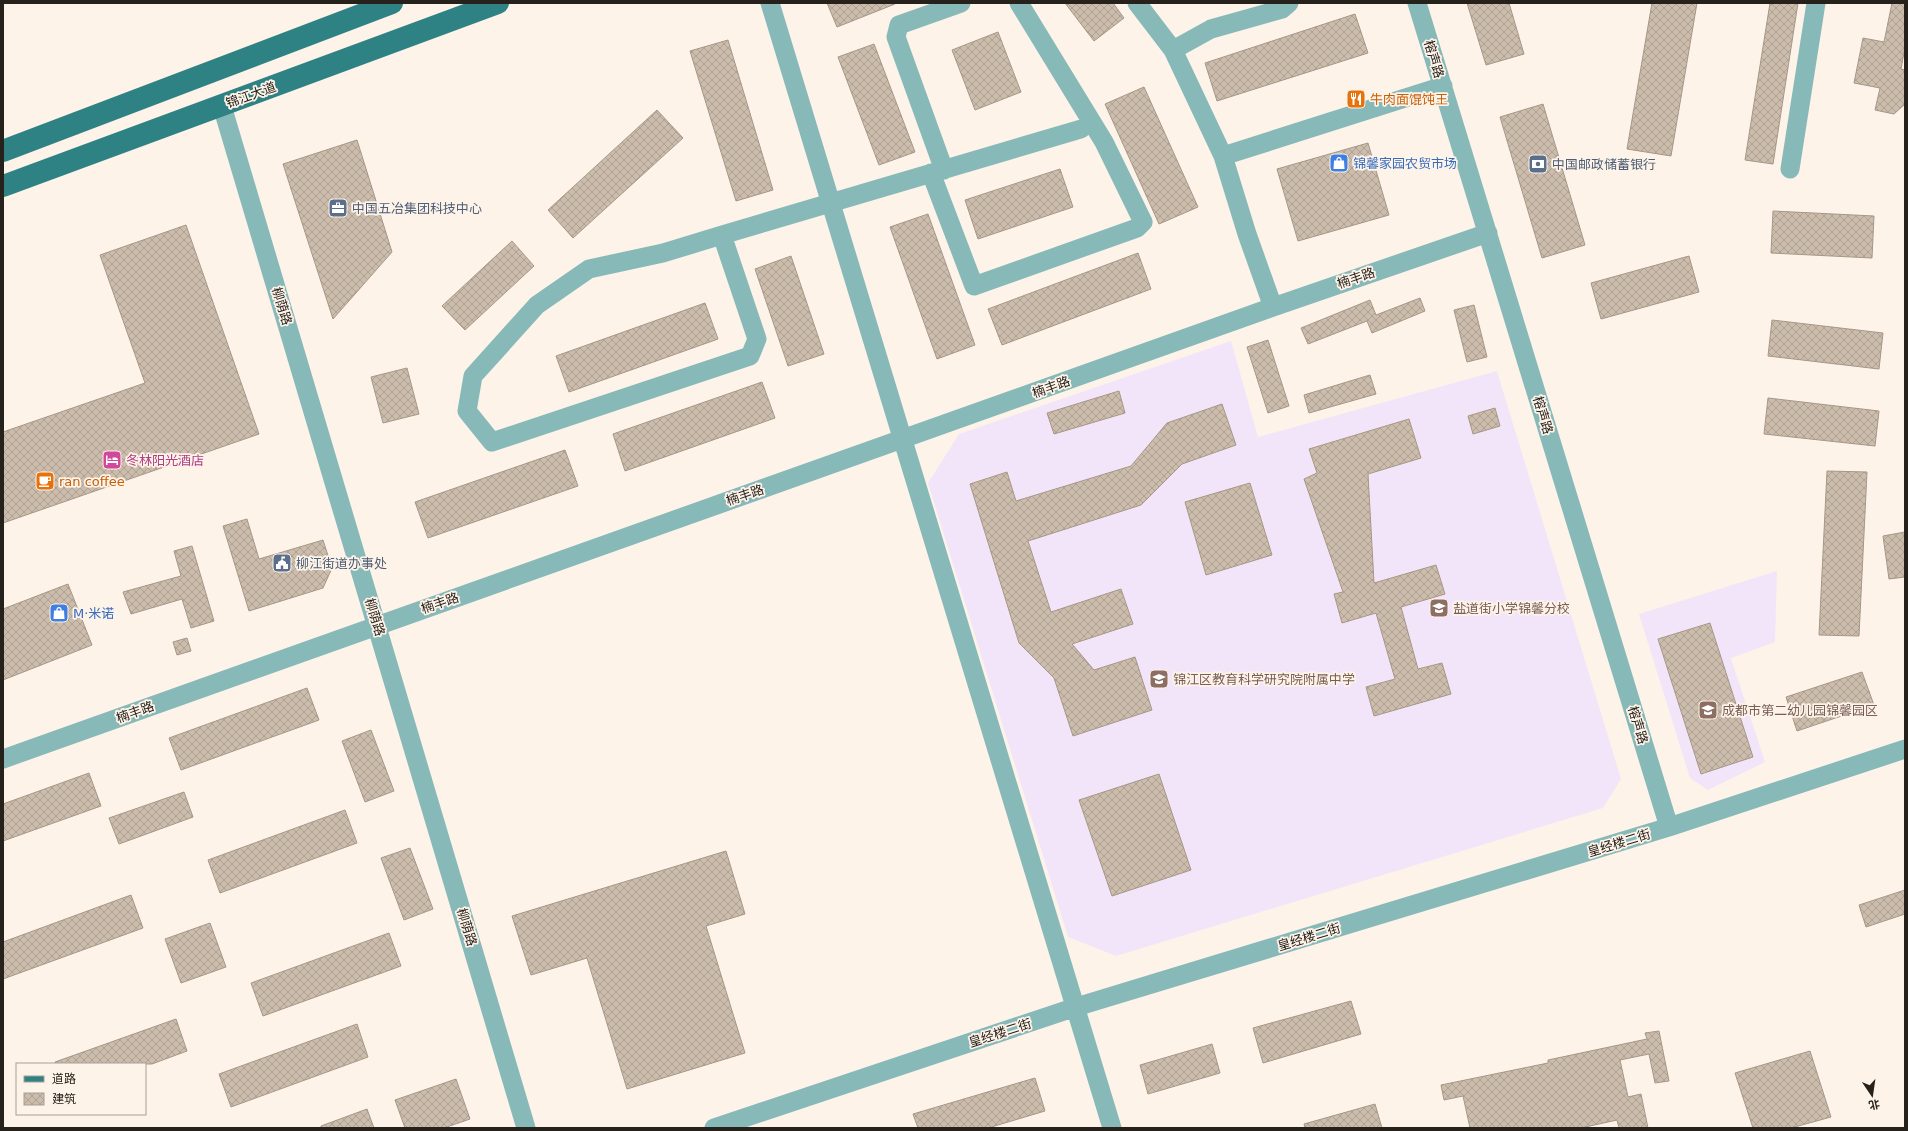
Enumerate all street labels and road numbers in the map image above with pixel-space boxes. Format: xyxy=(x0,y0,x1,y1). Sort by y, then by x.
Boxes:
street label: 榕声路 xyxy=(1421,38,1447,80)
street label: 锦江大道 xyxy=(224,79,278,111)
street label: 楠丰路 xyxy=(1335,265,1377,291)
street label: 柳荫路 xyxy=(269,285,295,327)
street label: 楠丰路 xyxy=(1030,373,1072,401)
street label: 榕声路 xyxy=(1530,394,1556,436)
street label: 楠丰路 xyxy=(724,482,766,508)
street label: 楠丰路 xyxy=(419,590,461,616)
street label: 柳荫路 xyxy=(362,596,388,638)
street label: 楠丰路 xyxy=(114,698,156,726)
street label: 榕声路 xyxy=(1625,704,1651,746)
street label: 皇经楼二街 xyxy=(1586,826,1652,860)
street label: 柳荫路 xyxy=(454,906,480,948)
street label: 皇经楼二街 xyxy=(1276,920,1342,954)
street label: 皇经楼二街 xyxy=(967,1016,1033,1050)

